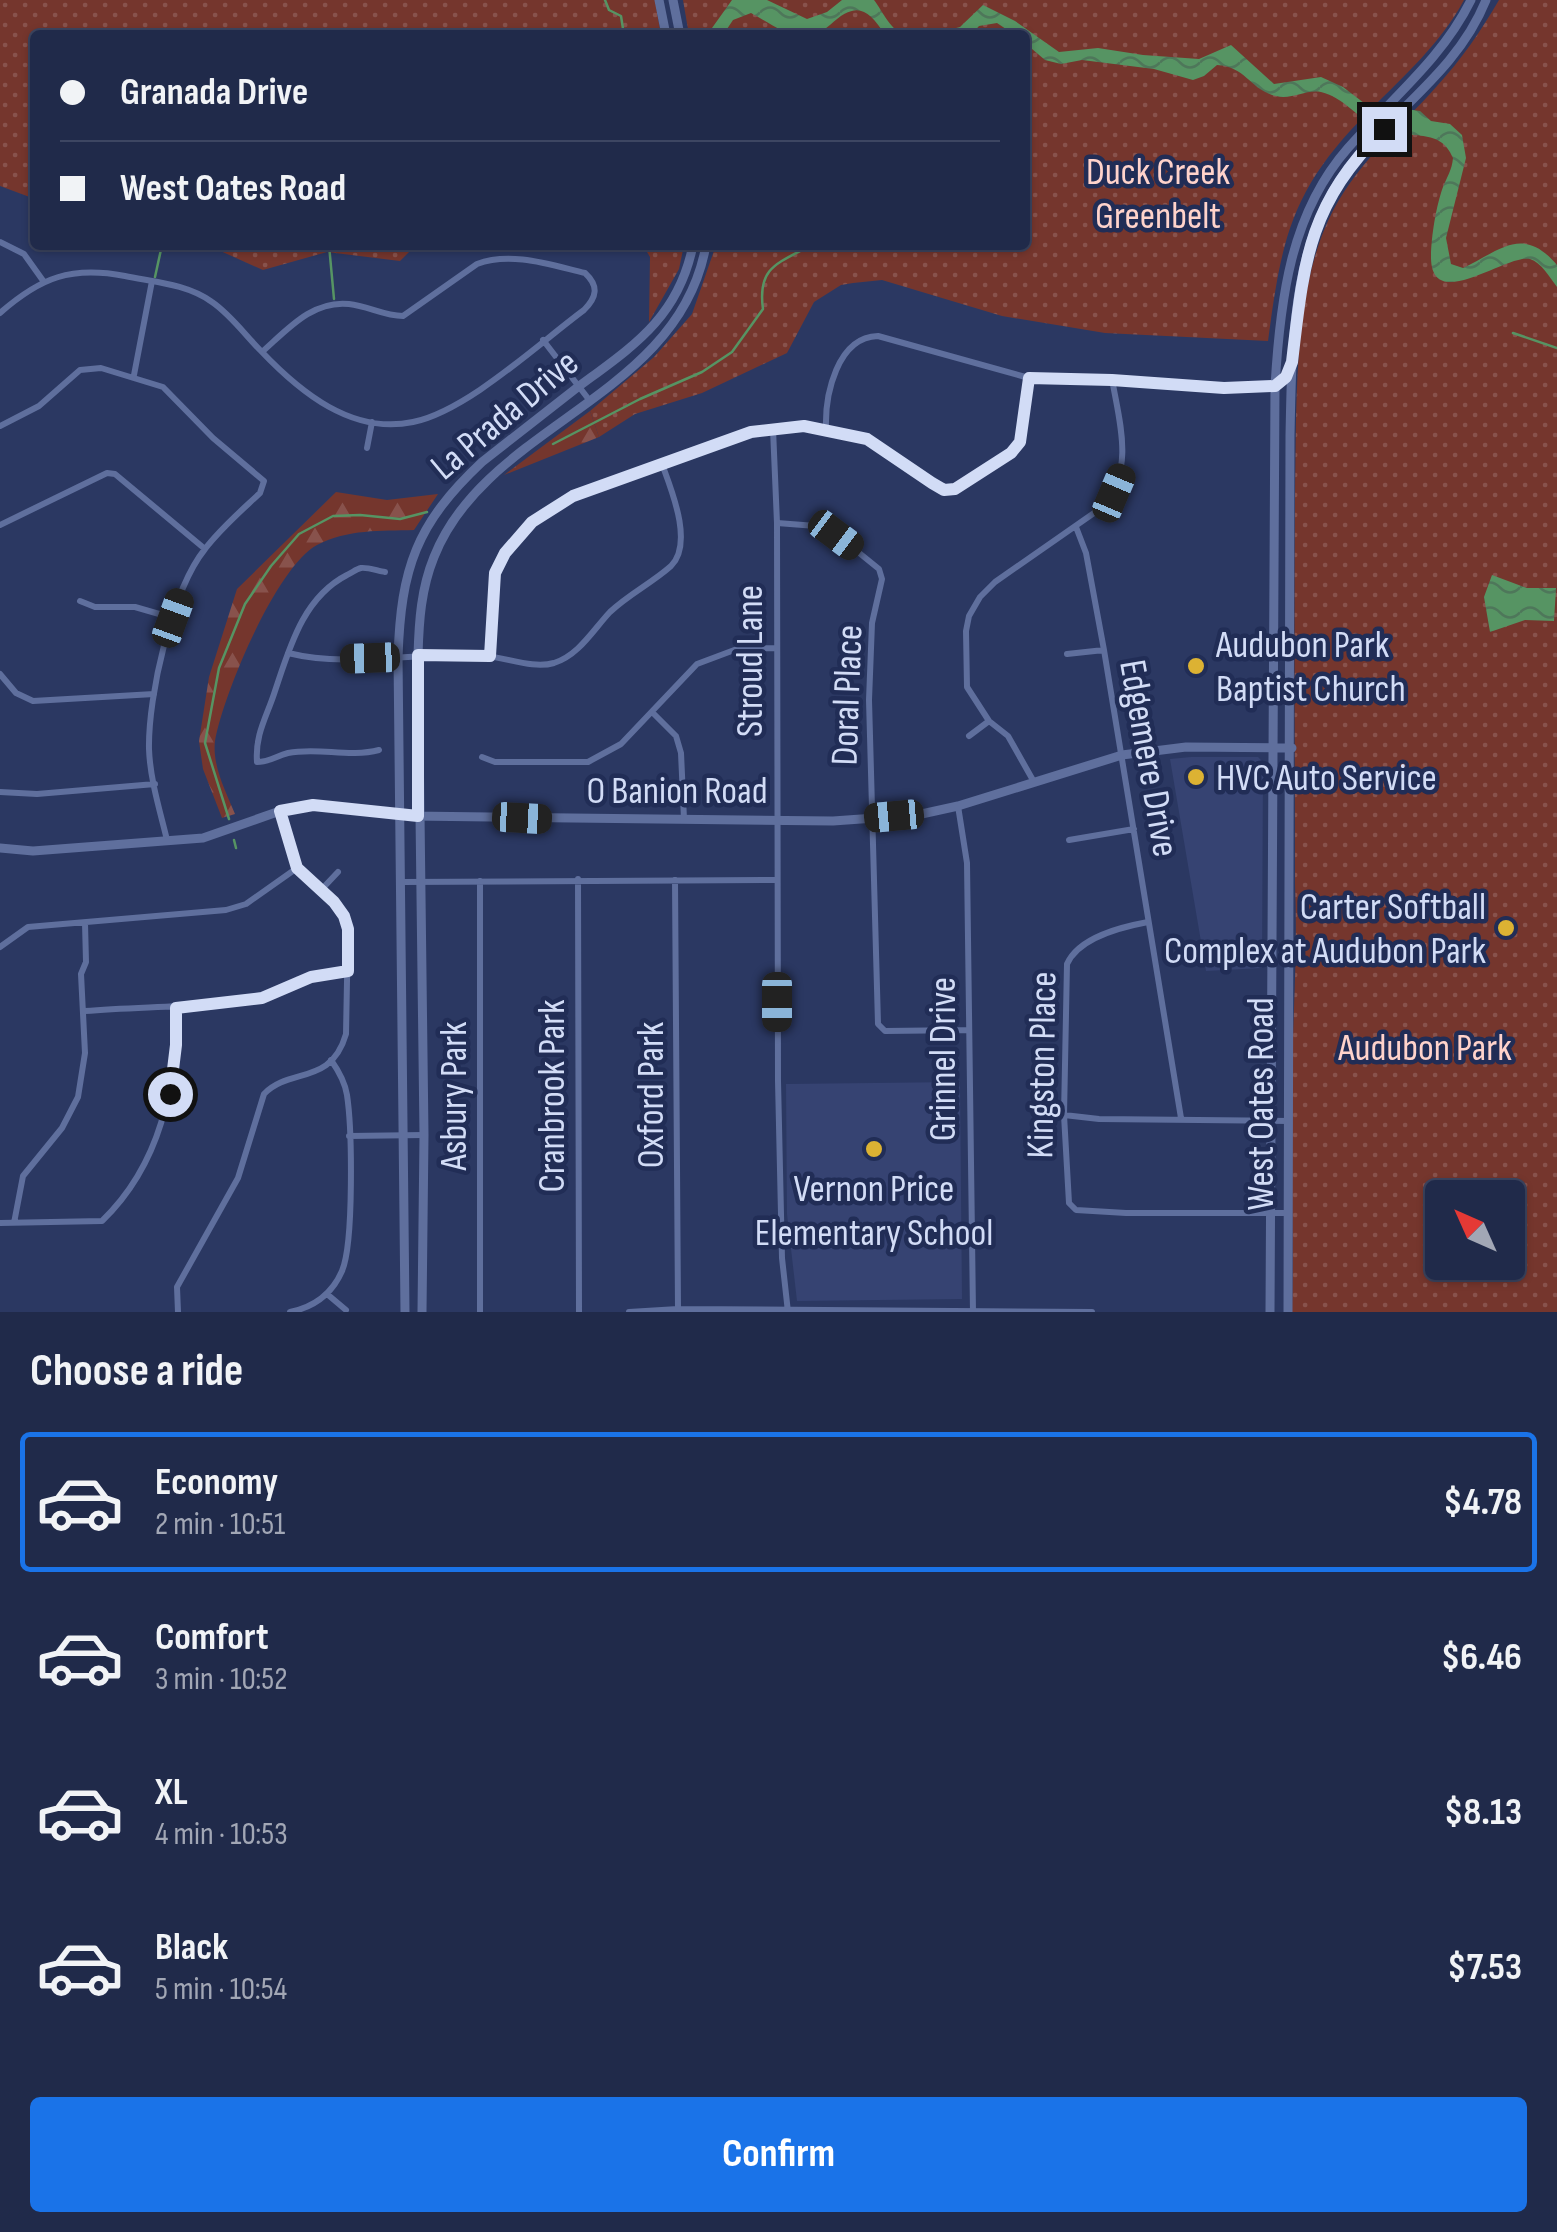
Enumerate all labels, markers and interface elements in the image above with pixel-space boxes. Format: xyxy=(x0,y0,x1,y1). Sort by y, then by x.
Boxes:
text: Granada Drive xyxy=(120,70,308,115)
route end xyxy=(1362,107,1407,152)
park label: Duck Creek Greenbelt xyxy=(1086,150,1230,239)
text: West Oates Road xyxy=(120,166,346,211)
street label: La Prada Drive xyxy=(422,341,588,490)
car xyxy=(1088,460,1140,526)
car xyxy=(803,505,869,565)
car xyxy=(149,585,197,651)
street label: Stroud Lane xyxy=(728,585,773,737)
place label: Audubon Park Baptist Church xyxy=(1215,623,1406,712)
street label: Doral Place xyxy=(823,624,872,766)
car xyxy=(339,642,401,674)
marker: Audubon Park Baptist Church xyxy=(1185,655,1207,677)
street label: Edgemere Drive xyxy=(1109,656,1188,860)
place label: HVC Auto Service xyxy=(1216,756,1437,801)
marker: HVC Auto Service xyxy=(1185,766,1207,788)
street label: O Banion Road xyxy=(586,769,768,814)
car xyxy=(863,798,925,834)
car xyxy=(491,801,553,835)
place label: Carter Softball Complex at Audubon Park xyxy=(1164,885,1486,974)
marker: Carter Softball Complex at Audubon Park xyxy=(1495,917,1517,939)
street label: Kingston Place xyxy=(1018,971,1067,1159)
car xyxy=(762,972,792,1032)
street label: Grinnel Drive xyxy=(921,977,966,1141)
street label: West Oates Road xyxy=(1239,997,1284,1211)
street label: Cranbrook Park xyxy=(530,999,575,1193)
street label: Asbury Park xyxy=(432,1021,477,1172)
street label: Oxford Park xyxy=(629,1021,674,1168)
park label: Audubon Park xyxy=(1337,1026,1512,1071)
route start xyxy=(148,1072,193,1117)
marker: Vernon Price Elementary School xyxy=(863,1138,885,1160)
place label: Vernon Price Elementary School xyxy=(755,1167,993,1256)
north arrow xyxy=(1425,1180,1525,1280)
map controls xyxy=(1425,1180,1525,1280)
text: Choose a ride xyxy=(30,1344,243,1399)
icon: car xyxy=(35,1457,125,1547)
text: Economy xyxy=(155,1460,278,1505)
text: $4.78 xyxy=(1443,1480,1522,1525)
text: 2 min · 10:51 xyxy=(155,1505,285,1544)
icon: car xyxy=(35,1612,125,1702)
text: Comfort xyxy=(155,1615,269,1660)
text: $6.46 xyxy=(1441,1635,1522,1680)
text: 3 min · 10:52 xyxy=(155,1660,287,1699)
icon: car xyxy=(35,1767,125,1857)
text: XL xyxy=(155,1770,188,1815)
text: $8.13 xyxy=(1444,1790,1522,1835)
text: 4 min · 10:53 xyxy=(155,1815,288,1854)
icon: car xyxy=(35,1922,125,2012)
text: Black xyxy=(155,1925,228,1970)
text: $7.53 xyxy=(1447,1945,1522,1990)
text: 5 min · 10:54 xyxy=(155,1970,287,2009)
button: Confirm xyxy=(30,2097,1527,2212)

